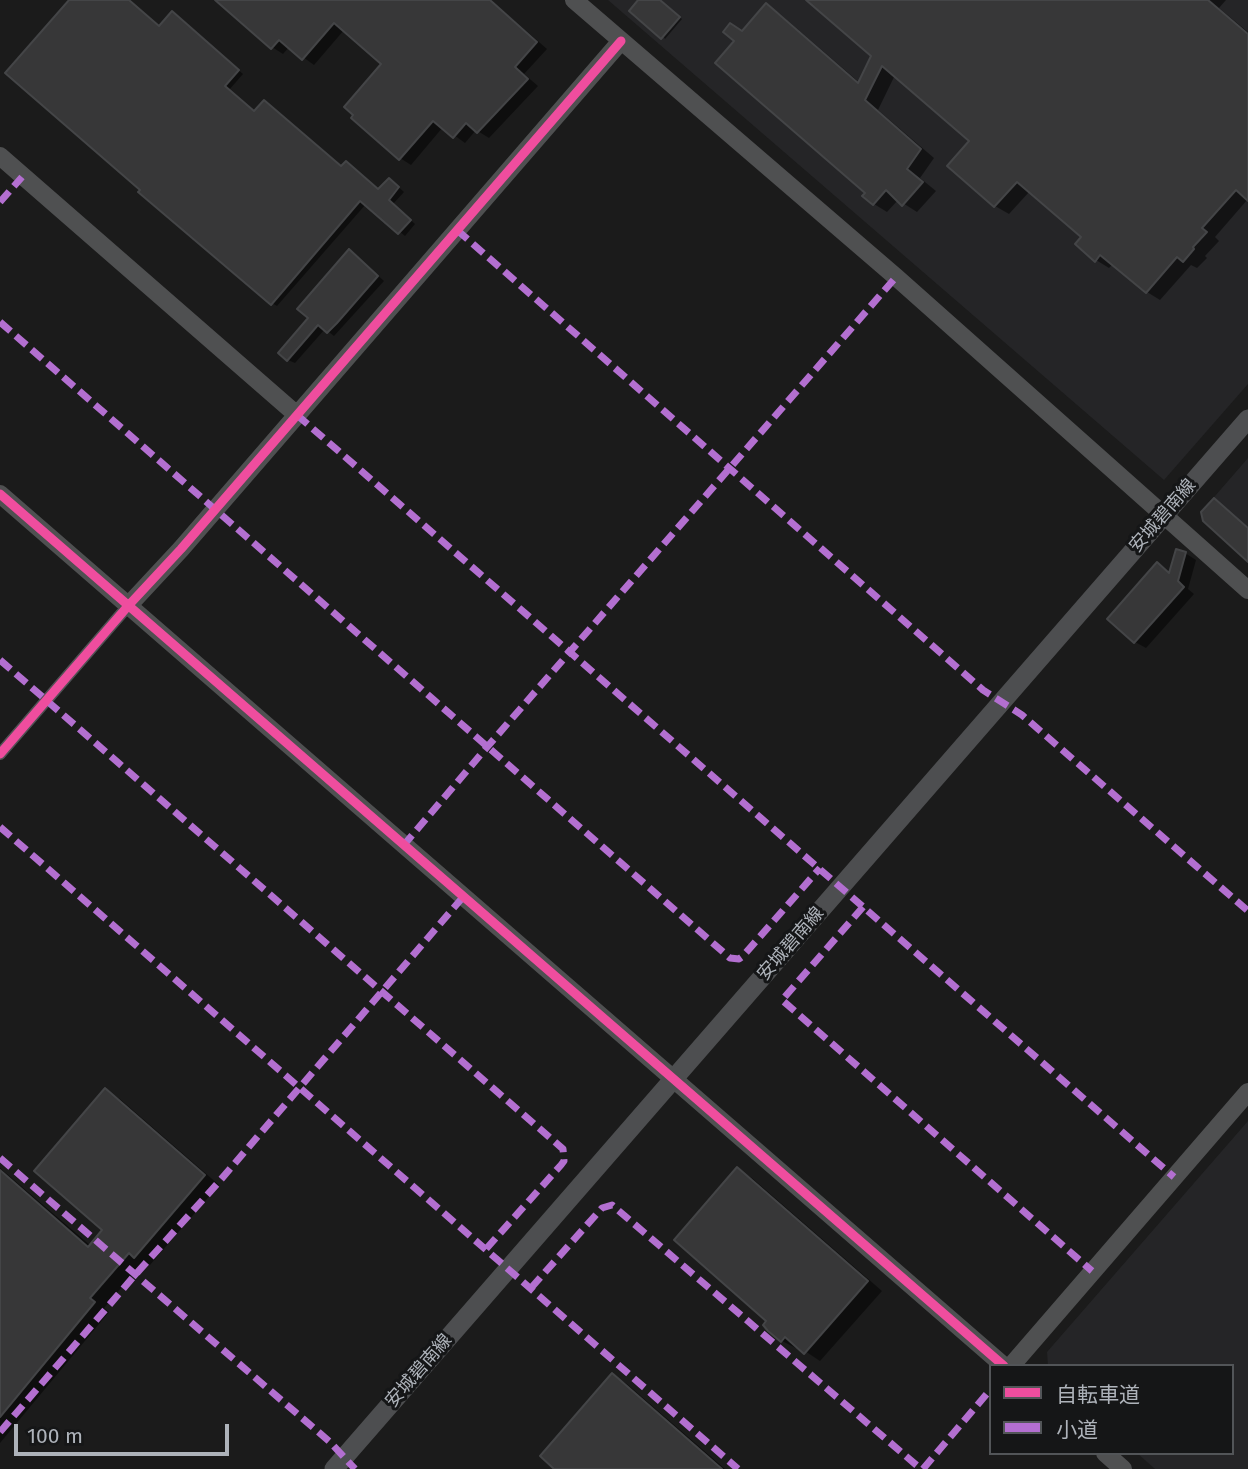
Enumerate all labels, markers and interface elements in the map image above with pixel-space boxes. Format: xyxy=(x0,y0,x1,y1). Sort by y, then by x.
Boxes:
street label: 安城碧南線 xyxy=(1125,475,1201,557)
street label: 安城碧南線 xyxy=(753,903,829,985)
street label: 安城碧南線 xyxy=(381,1330,457,1412)
legend xyxy=(989,1364,1234,1455)
text: 自転車道 xyxy=(1056,1382,1140,1408)
scale bar xyxy=(18,1410,233,1454)
text: 小道 xyxy=(1056,1417,1098,1443)
text: 100 m xyxy=(27,1423,83,1449)

